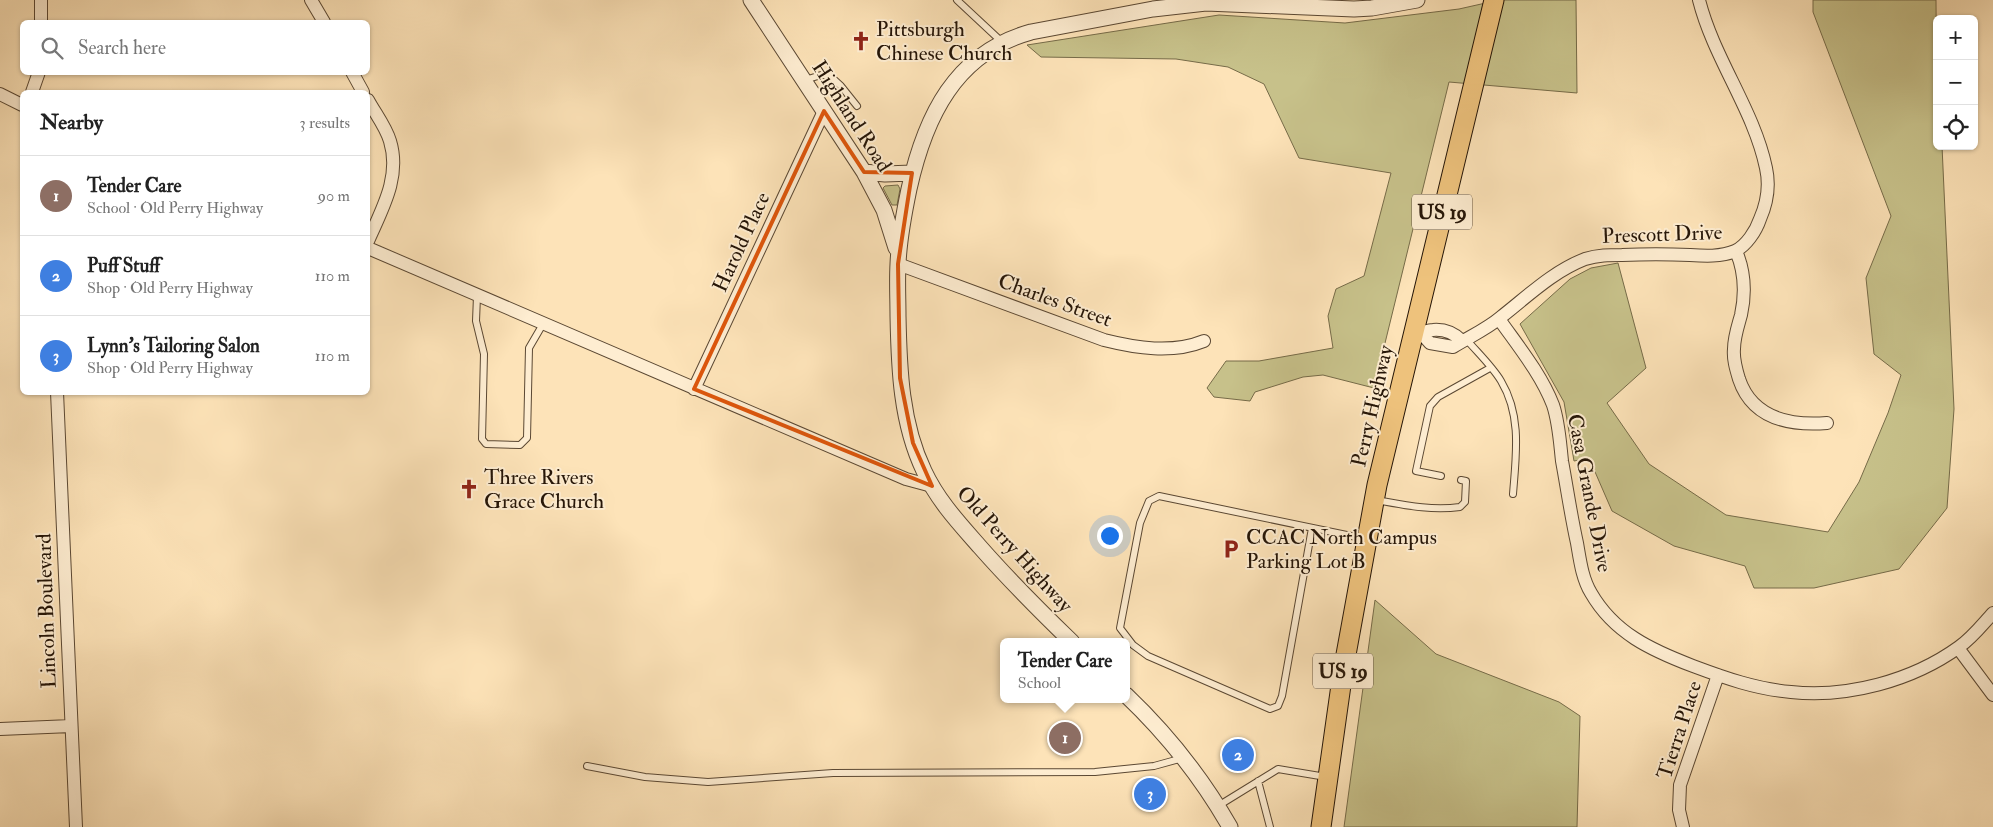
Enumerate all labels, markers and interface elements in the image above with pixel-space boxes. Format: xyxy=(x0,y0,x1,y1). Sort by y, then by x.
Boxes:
map controls xyxy=(1933,15,1978,150)
button: + xyxy=(1933,15,1978,60)
place label: Pittsburgh Chinese Church xyxy=(876,16,1012,67)
search box xyxy=(20,20,370,75)
church icon: Pittsburgh Chinese Church xyxy=(850,30,872,52)
icon: search xyxy=(38,34,66,62)
text: Search here xyxy=(78,36,166,60)
street label: Highland Road xyxy=(806,55,898,178)
button: − xyxy=(1933,60,1978,105)
button: locate xyxy=(1933,105,1978,150)
text: Nearby xyxy=(40,109,103,136)
text: 3 results xyxy=(299,113,350,133)
text: Tender Care xyxy=(87,174,181,198)
text: 1 xyxy=(53,186,59,206)
text: 90 m xyxy=(318,186,350,206)
street label: Harold Place xyxy=(707,188,776,296)
road number: US 19 xyxy=(1412,194,1472,230)
text: School · Old Perry Highway xyxy=(87,198,263,218)
street label: Prescott Drive xyxy=(1601,219,1723,250)
text: Puff Stuff xyxy=(87,254,160,278)
text: 2 xyxy=(52,266,60,286)
text: 110 m xyxy=(315,266,350,286)
street label: Charles Street xyxy=(994,267,1116,334)
text: Shop · Old Perry Highway xyxy=(87,278,253,298)
text: Lynn's Tailoring Salon xyxy=(87,334,260,358)
street label: Perry Highway xyxy=(1345,342,1400,470)
text: 3 xyxy=(53,346,59,366)
text: 110 m xyxy=(315,346,350,366)
text: Shop · Old Perry Highway xyxy=(87,358,253,378)
street label: Casa Grande Drive xyxy=(1561,412,1618,575)
place label: Three Rivers Grace Church xyxy=(484,464,604,515)
church icon: Three Rivers Grace Church xyxy=(458,478,480,500)
street label: Old Perry Highway xyxy=(951,480,1079,619)
your location xyxy=(1097,523,1123,549)
place label: CCAC North Campus Parking Lot B xyxy=(1246,524,1437,575)
street label: Lincoln Boulevard xyxy=(30,532,63,689)
parking icon: CCAC North Campus Parking Lot B xyxy=(1220,538,1242,560)
popup xyxy=(1000,638,1130,703)
text: Tender Care xyxy=(1018,649,1112,673)
road number: US 19 xyxy=(1313,654,1373,688)
text: School xyxy=(1018,673,1061,693)
street label: Tierra Place xyxy=(1651,677,1708,783)
pin: 1 xyxy=(1049,719,1081,757)
pin: 2 xyxy=(1222,736,1254,774)
pin: 3 xyxy=(1134,775,1166,813)

